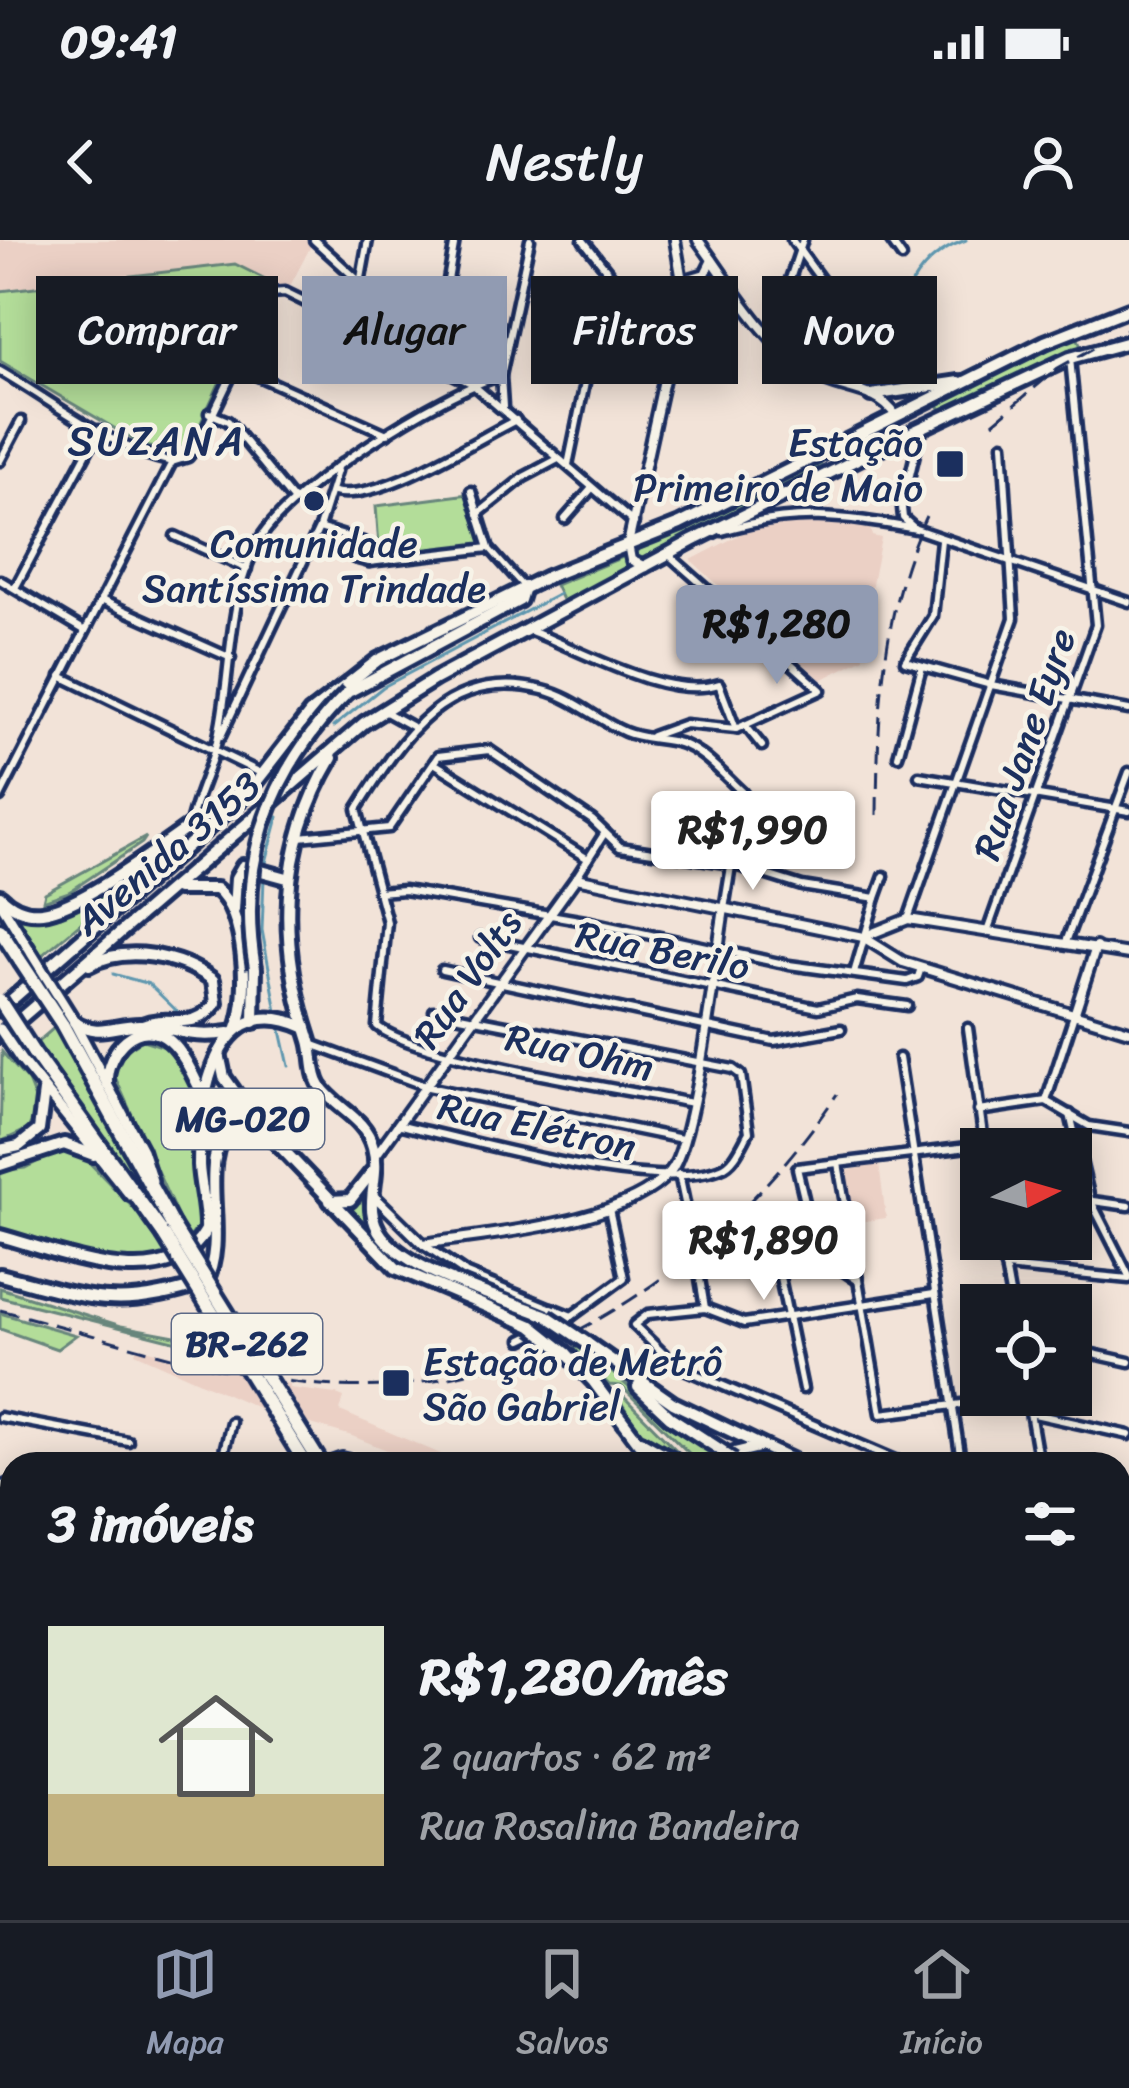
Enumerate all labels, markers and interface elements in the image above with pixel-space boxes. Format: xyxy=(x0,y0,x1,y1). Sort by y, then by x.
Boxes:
text: 09:41 xyxy=(60,2,177,82)
text: Nestly xyxy=(486,114,643,210)
icon: back xyxy=(48,129,114,195)
icon: person xyxy=(1015,129,1081,195)
chip: Comprar xyxy=(36,276,278,384)
chip: Alugar xyxy=(302,276,507,384)
chip: Filtros xyxy=(531,276,738,384)
chip: Novo xyxy=(762,276,937,384)
district label: SUZANA xyxy=(68,404,246,478)
place label: Estação Primeiro de Maio xyxy=(633,408,923,522)
marker: Estação Primeiro de Maio xyxy=(934,448,966,480)
marker: Comunidade Santíssima Trindade xyxy=(301,488,327,514)
place label: Comunidade Santíssima Trindade xyxy=(142,509,486,623)
pin: R$1,280 xyxy=(666,585,888,687)
text: R$1,280 xyxy=(703,589,851,658)
street label: Rua Jane Eyre xyxy=(952,619,1096,869)
street label: Avenida 3153 xyxy=(56,753,277,954)
pin: R$1,990 xyxy=(642,791,864,893)
text: R$1,990 xyxy=(678,795,828,864)
street label: Rua Volts xyxy=(394,895,540,1063)
street label: Rua Berilo xyxy=(570,899,756,1001)
street label: Rua Ohm xyxy=(499,1003,661,1101)
street label: Rua Elétron xyxy=(432,1071,642,1181)
road number: MG-020 xyxy=(162,1089,324,1149)
north arrow xyxy=(960,1128,1092,1260)
map controls xyxy=(960,1128,1092,1416)
pin: R$1,890 xyxy=(653,1201,875,1303)
text: R$1,890 xyxy=(689,1205,839,1274)
button: locate xyxy=(960,1284,1092,1416)
road number: BR-262 xyxy=(172,1314,322,1374)
place label: Estação de Metrô São Gabriel xyxy=(423,1327,723,1441)
marker: Estação de Metrô São Gabriel xyxy=(380,1367,412,1399)
text: 3 imóveis xyxy=(48,1479,253,1569)
icon: filters xyxy=(1017,1491,1083,1557)
text: R$1,280/mês xyxy=(420,1632,727,1722)
icon: home xyxy=(144,1674,288,1818)
text: 2 quartos · 62 m² xyxy=(420,1722,712,1791)
text: Rua Rosalina Bandeira xyxy=(420,1791,800,1860)
tab: Mapa xyxy=(146,1941,224,2071)
tab: Salvos xyxy=(516,1941,608,2071)
tab: Início xyxy=(901,1941,983,2071)

